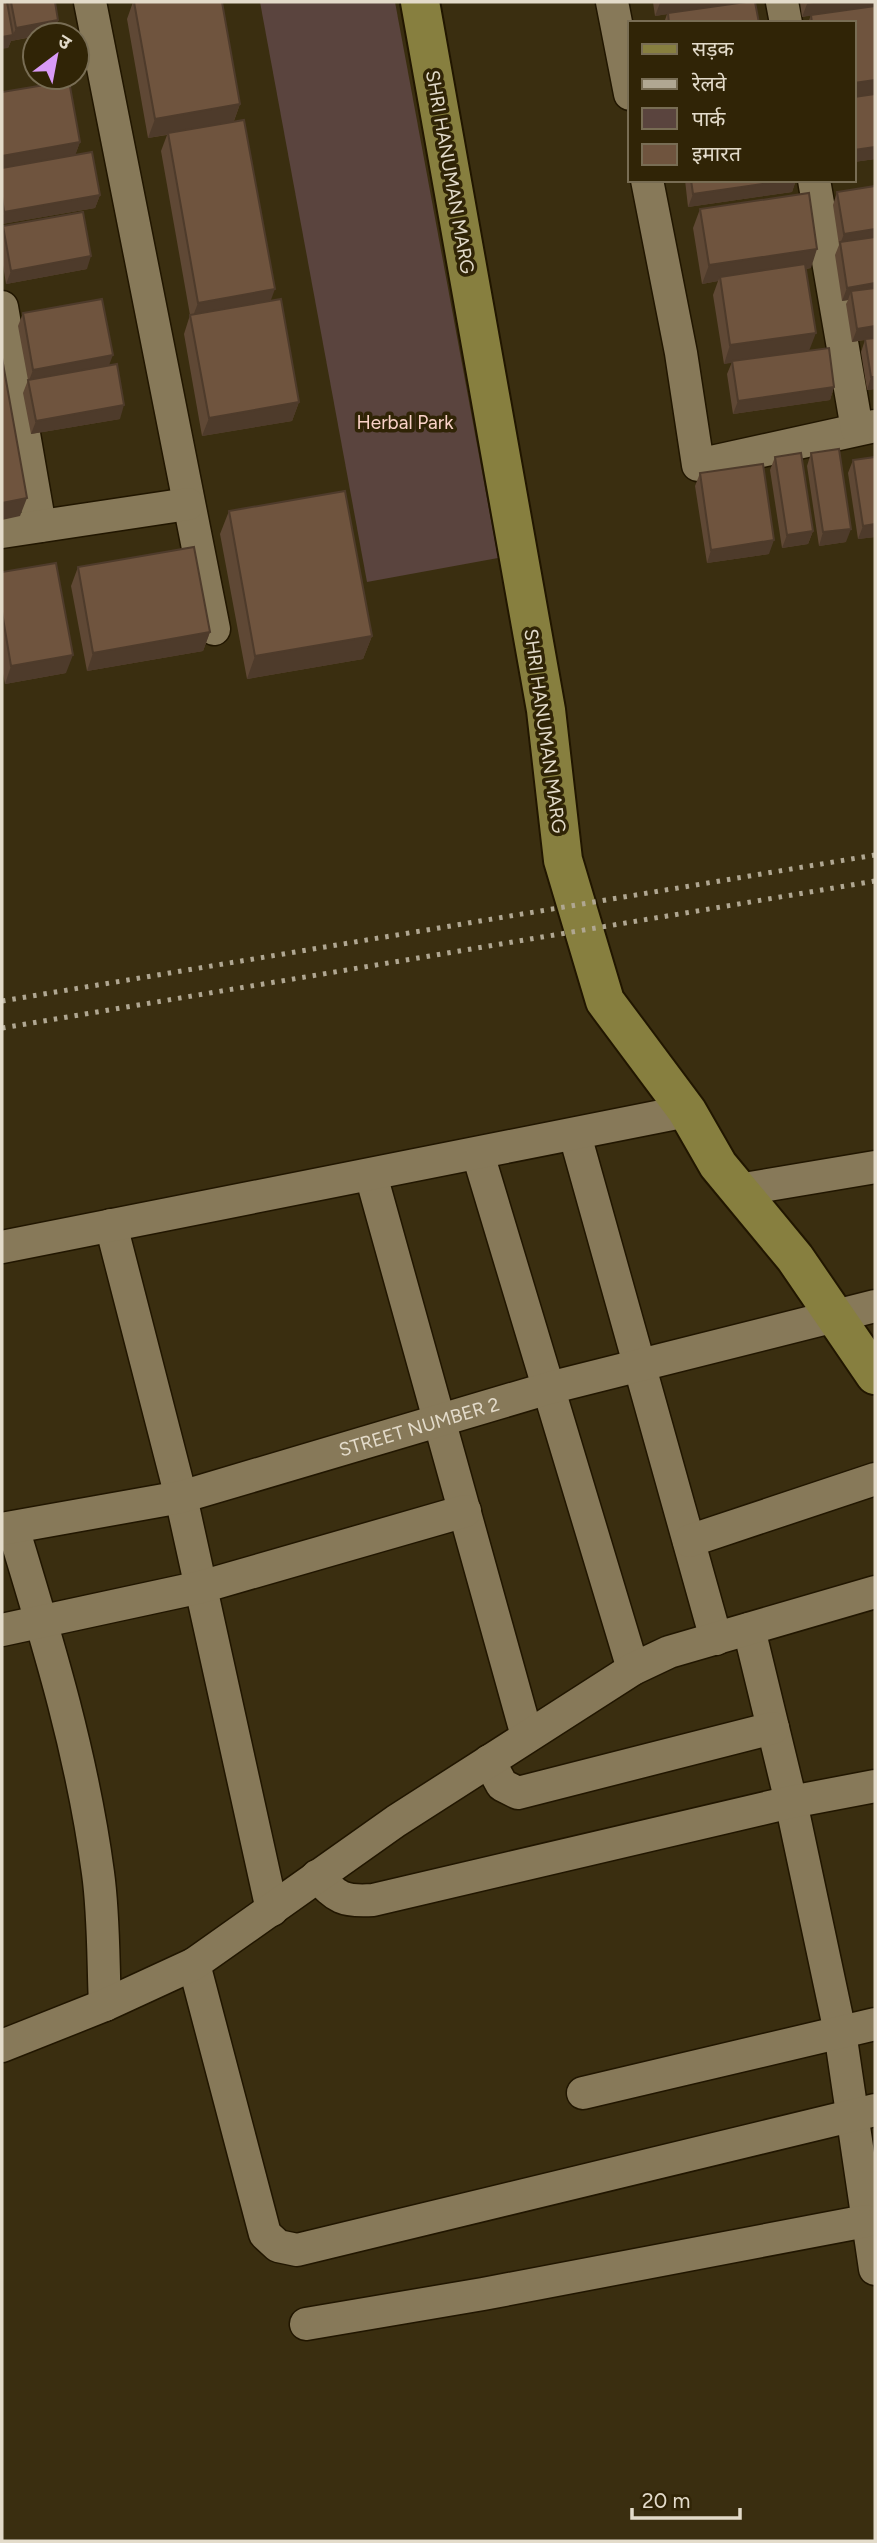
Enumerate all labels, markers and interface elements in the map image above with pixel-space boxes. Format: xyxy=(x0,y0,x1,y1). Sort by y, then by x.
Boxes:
north arrow xyxy=(21,21,91,91)
legend xyxy=(628,21,856,182)
text: उ xyxy=(54,29,76,55)
text: सड़क xyxy=(692,36,734,61)
street label: SHRI HANUMAN MARG xyxy=(421,68,479,276)
text: रेलवे xyxy=(691,71,727,96)
text: पार्क xyxy=(692,106,726,131)
text: इमारत xyxy=(692,141,742,166)
park label: Herbal Park xyxy=(357,411,454,434)
street label: SHRI HANUMAN MARG xyxy=(519,627,571,835)
street label: STREET NUMBER 2 xyxy=(336,1392,502,1461)
scale bar xyxy=(632,2476,740,2520)
text: 20 m xyxy=(642,2488,690,2513)

